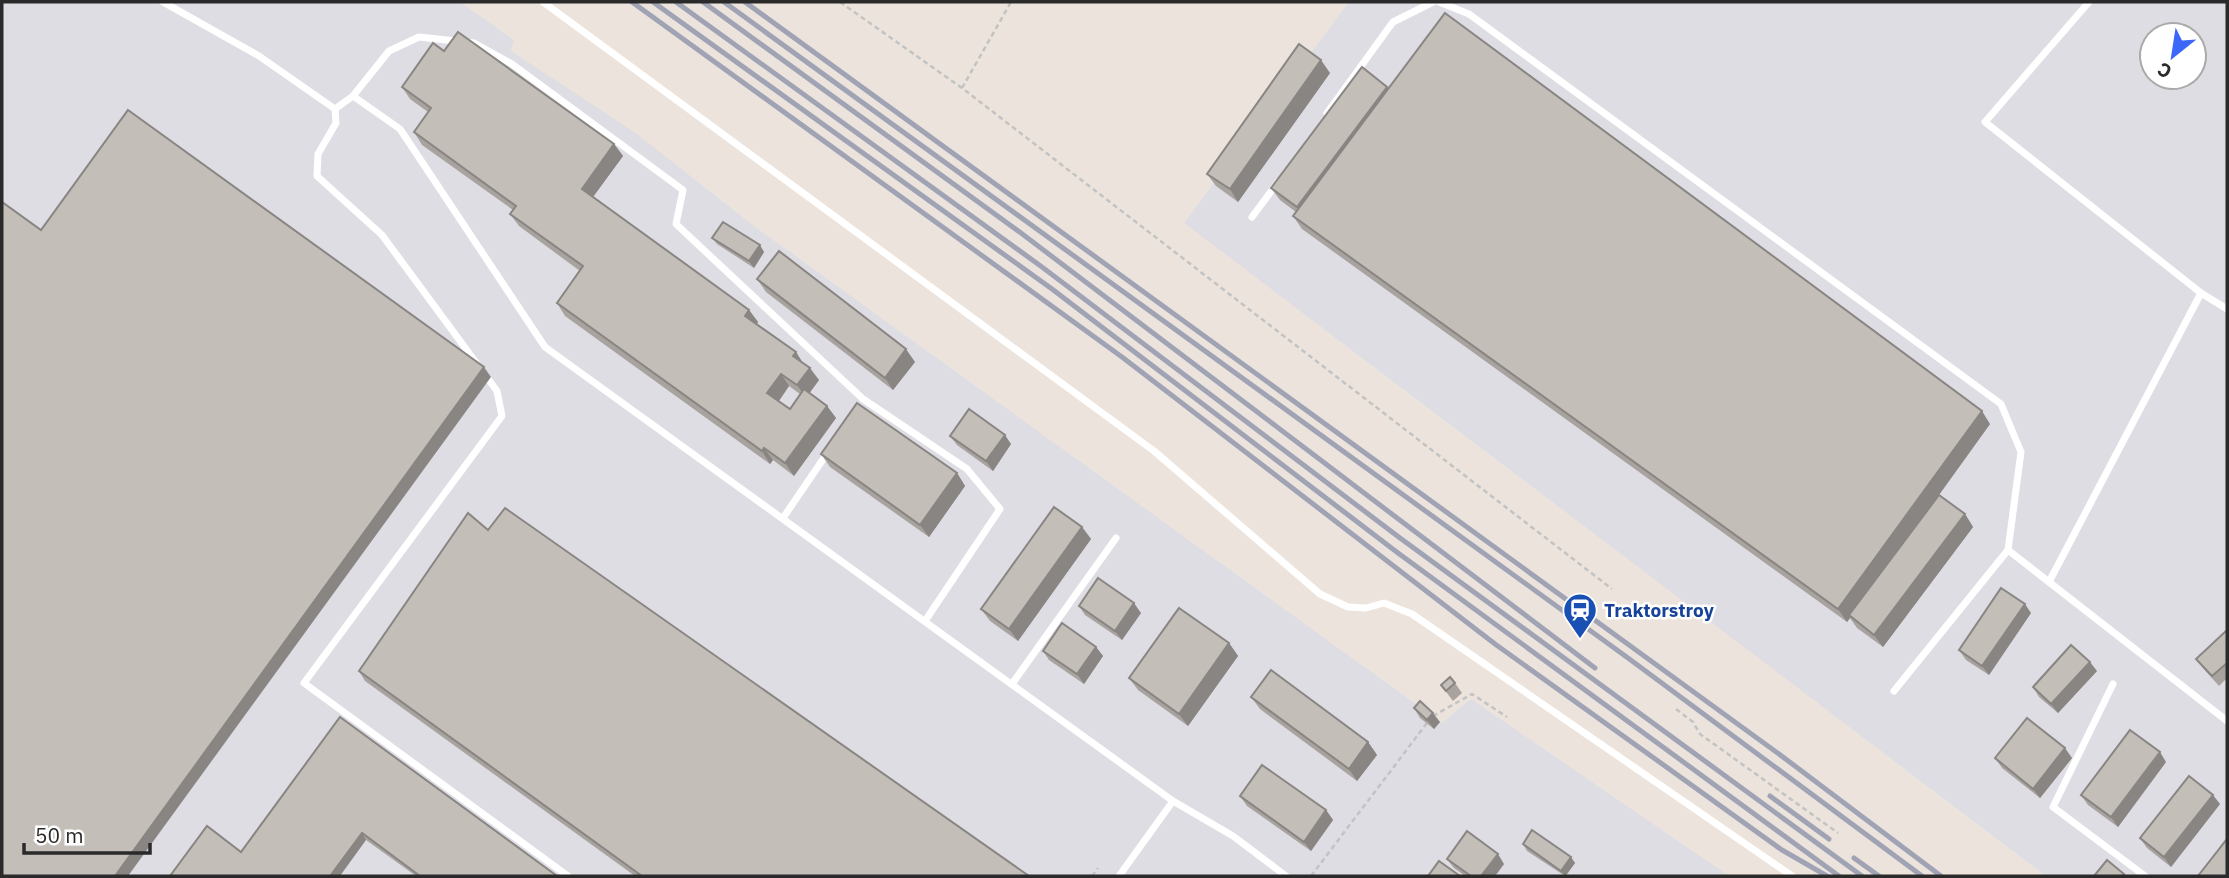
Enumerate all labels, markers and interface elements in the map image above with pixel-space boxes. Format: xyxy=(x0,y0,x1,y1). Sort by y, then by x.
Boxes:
north arrow xyxy=(2138,21,2208,91)
text: С xyxy=(2153,57,2176,84)
station icon: Traktorstroy xyxy=(1561,591,1599,640)
place label: Traktorstroy xyxy=(1604,598,1715,622)
scale bar xyxy=(24,812,150,856)
text: 50 m xyxy=(35,821,84,849)

